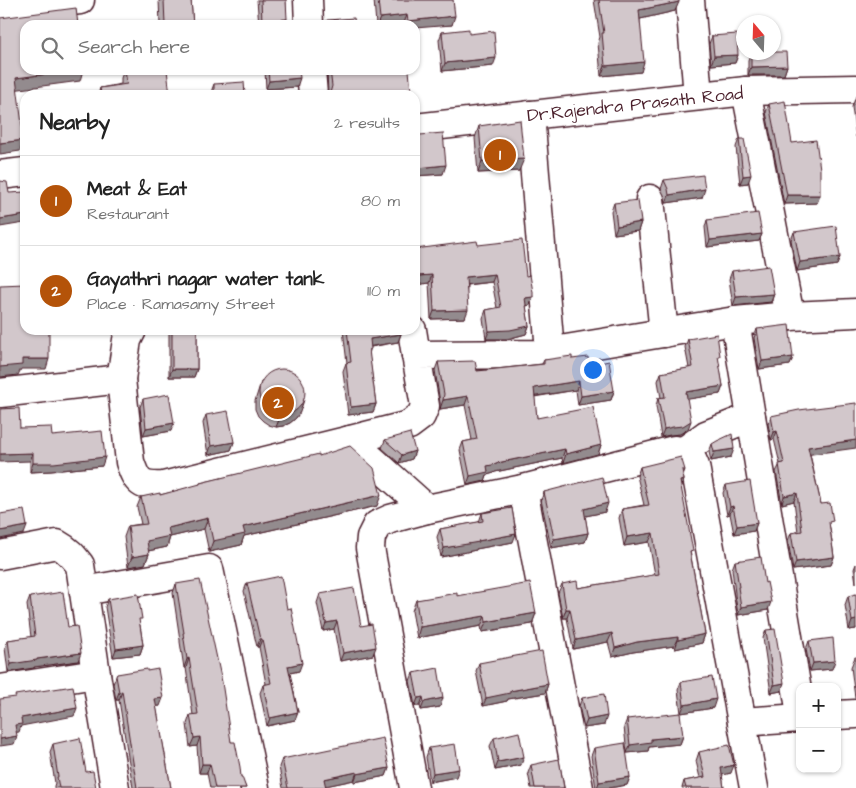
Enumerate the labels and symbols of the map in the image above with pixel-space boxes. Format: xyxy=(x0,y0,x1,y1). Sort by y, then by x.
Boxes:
north arrow xyxy=(736,15,781,60)
street label: Dr.Rajendra Prasath Road xyxy=(526,81,744,128)
pin: 1 xyxy=(484,136,516,174)
your location xyxy=(580,357,606,383)
pin: 2 xyxy=(262,384,294,422)

